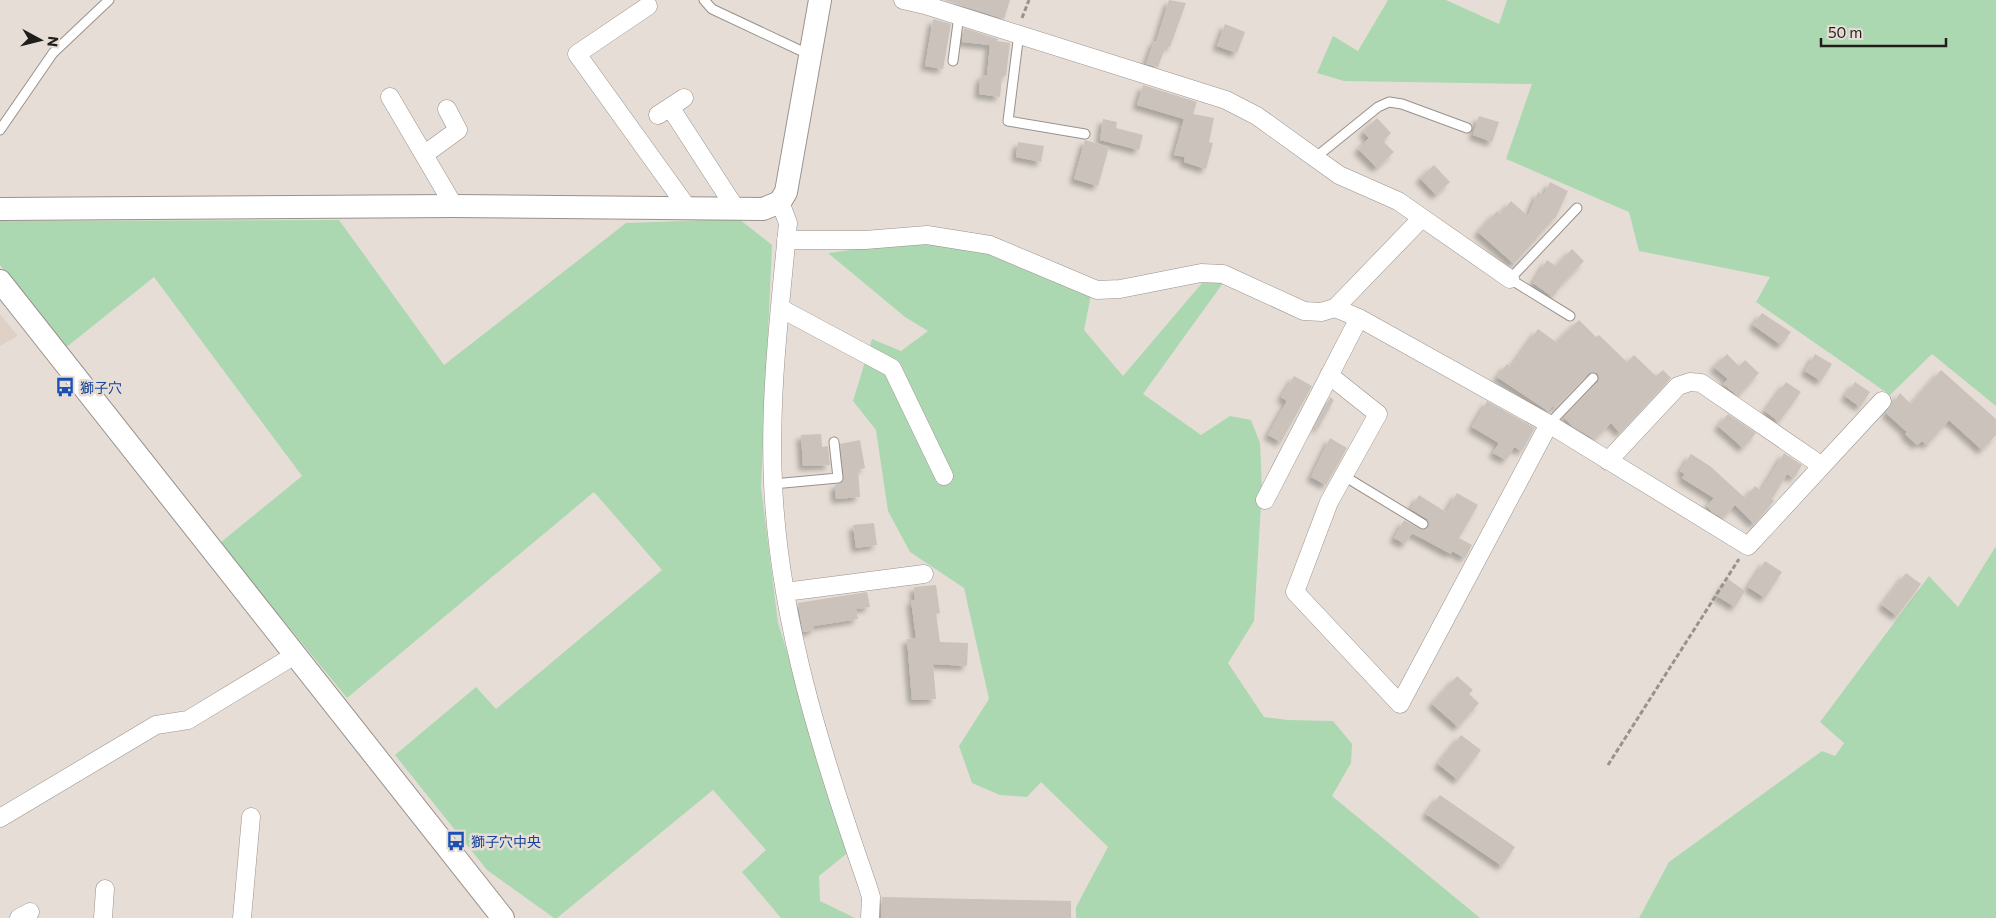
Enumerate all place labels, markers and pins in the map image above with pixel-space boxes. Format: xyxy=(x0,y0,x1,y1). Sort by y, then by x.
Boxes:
bus stop icon: 獅子穴 xyxy=(54,376,76,398)
place label: 獅子穴 xyxy=(80,379,122,396)
bus stop icon: 獅子穴中央 xyxy=(445,830,467,852)
place label: 獅子穴中央 xyxy=(471,833,541,850)

